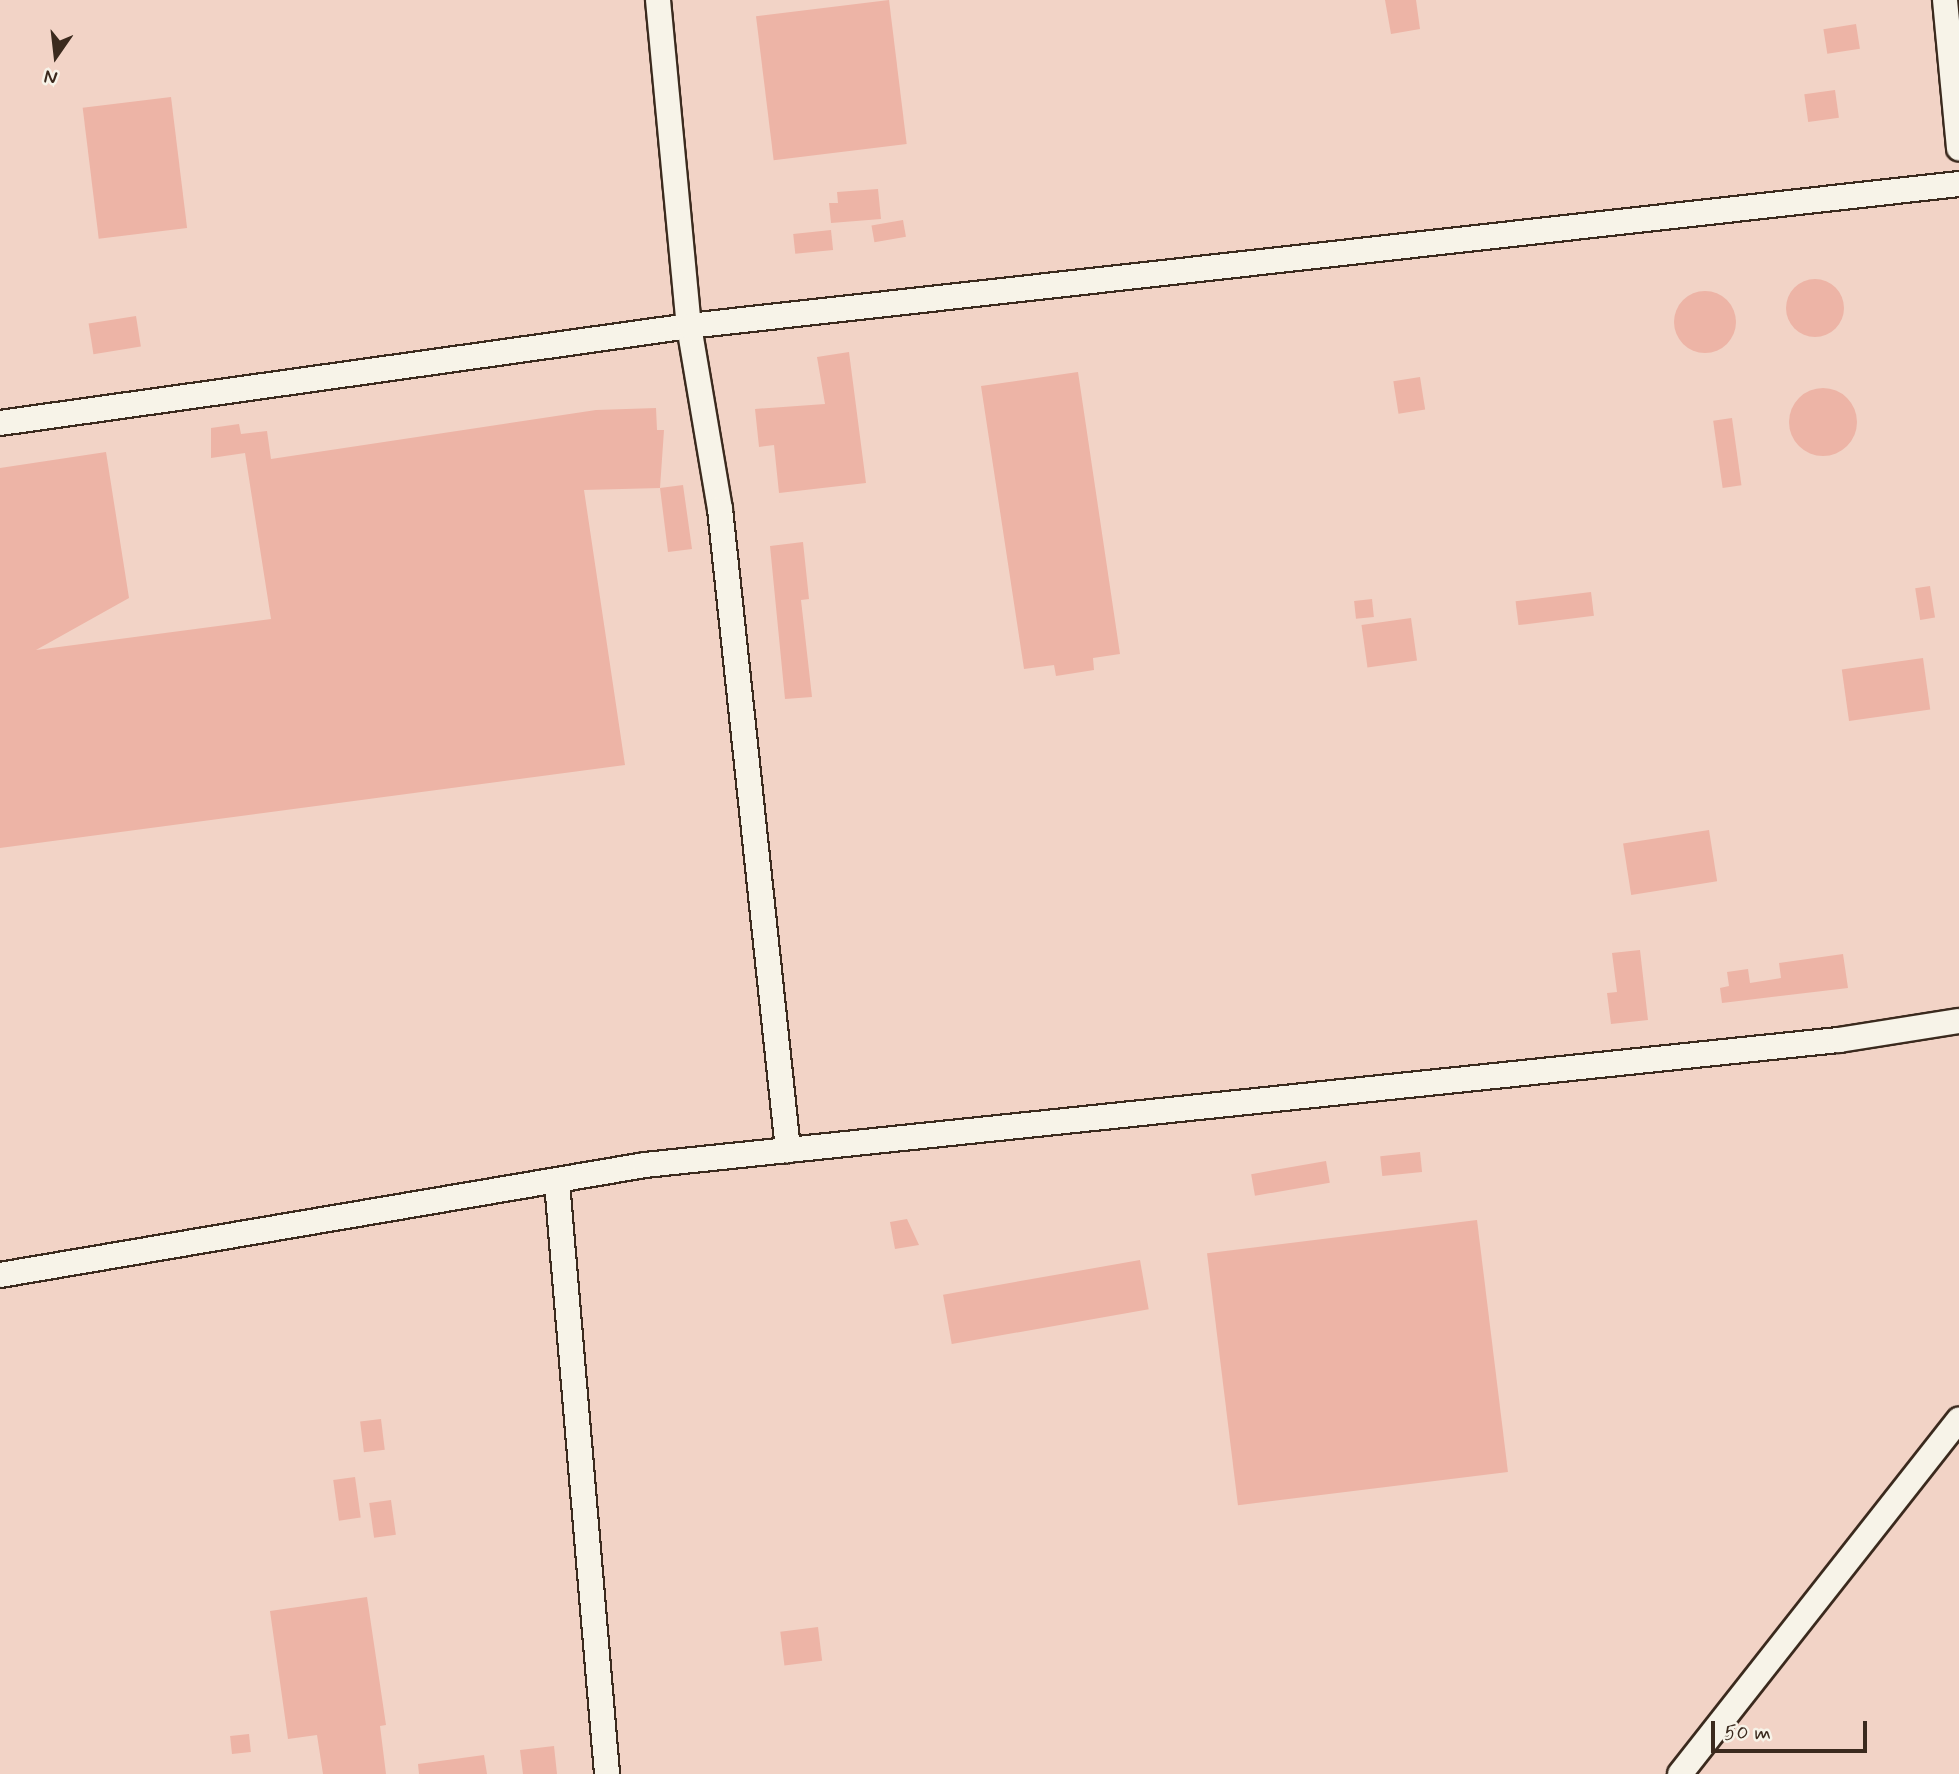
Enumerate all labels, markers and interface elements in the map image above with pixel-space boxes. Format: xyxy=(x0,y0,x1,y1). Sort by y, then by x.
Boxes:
north arrow xyxy=(21,21,91,91)
text: N xyxy=(42,63,60,91)
scale bar xyxy=(1714,1708,1870,1752)
text: 50 m xyxy=(1724,1719,1771,1747)

